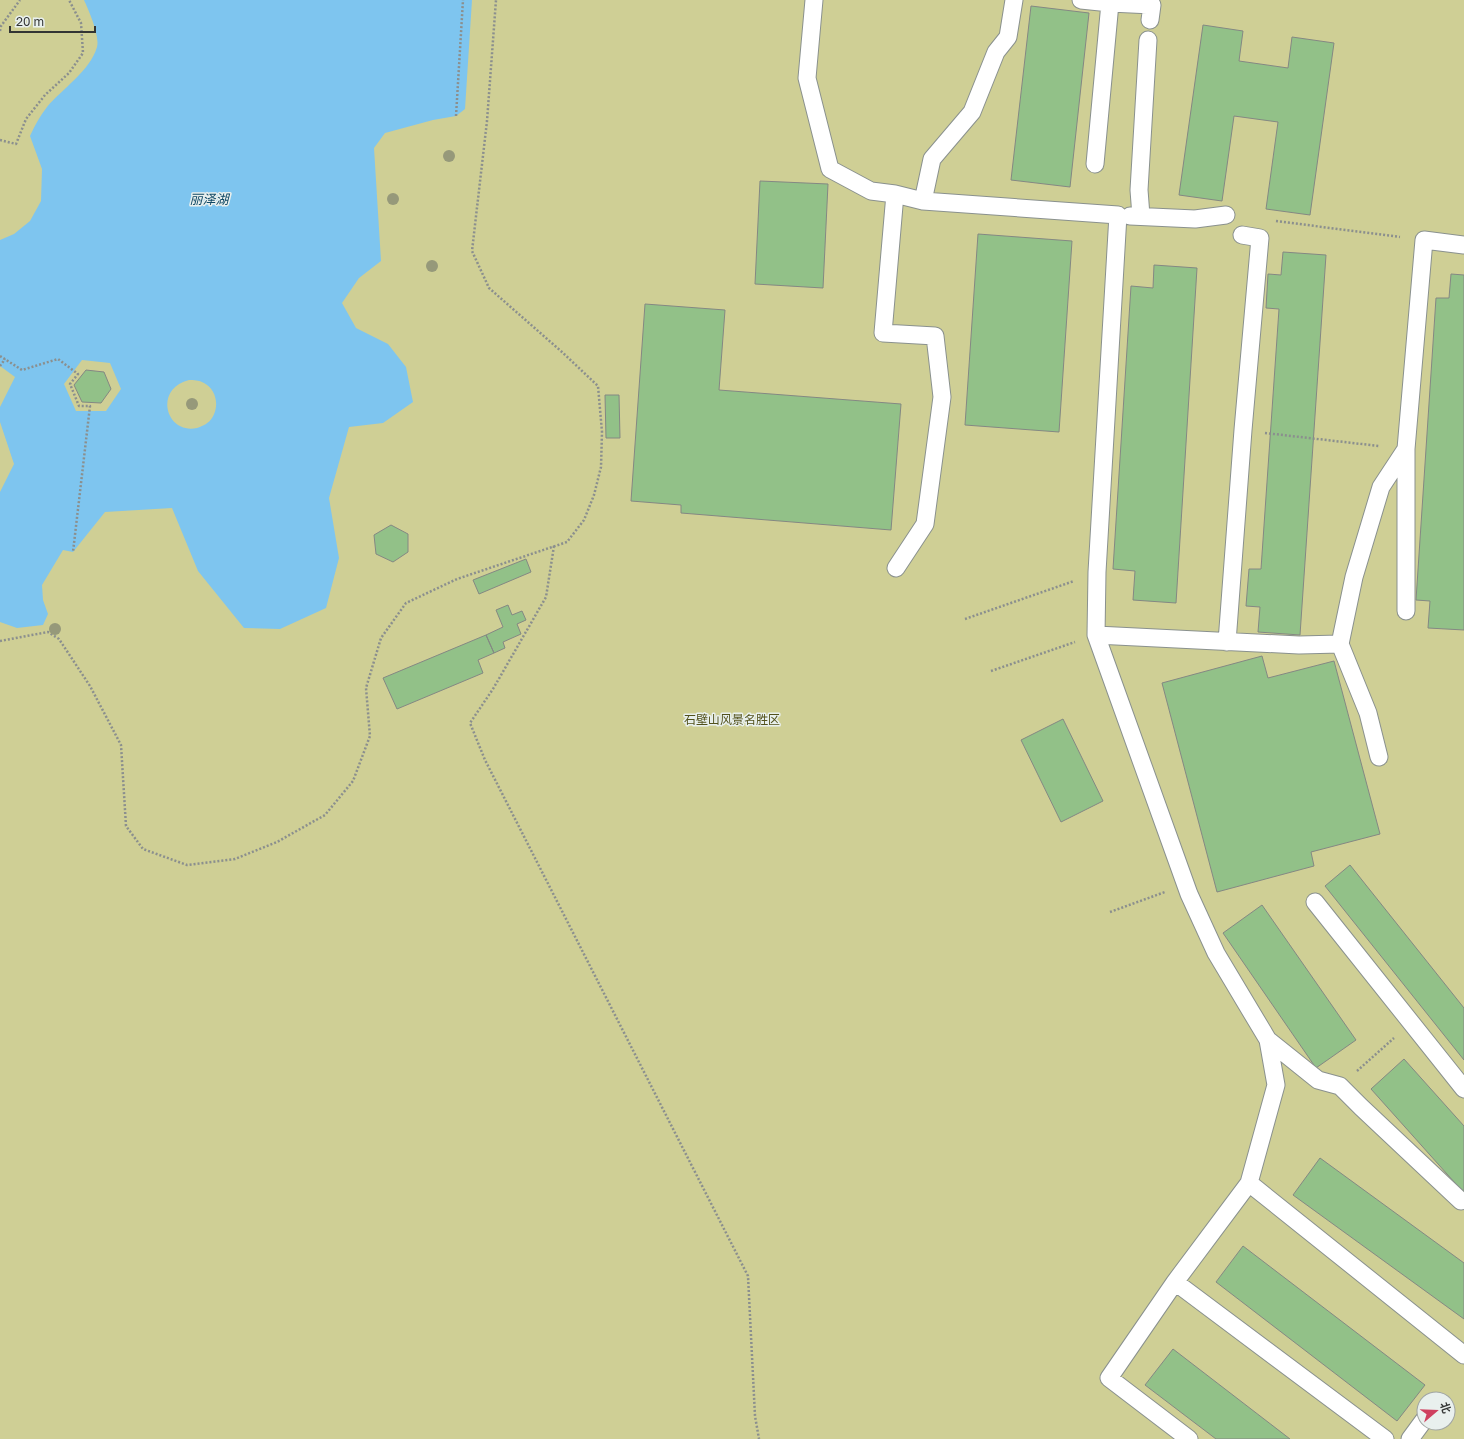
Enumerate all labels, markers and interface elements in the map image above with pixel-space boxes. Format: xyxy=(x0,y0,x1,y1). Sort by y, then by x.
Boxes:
scale bar xyxy=(10,8,95,34)
text: 20 m xyxy=(16,14,44,29)
water label: 丽泽湖 xyxy=(189,191,230,207)
park label: 石壁山风景名胜区 xyxy=(684,712,780,727)
north arrow xyxy=(1416,1391,1456,1431)
text: 北 xyxy=(1438,1400,1454,1415)

